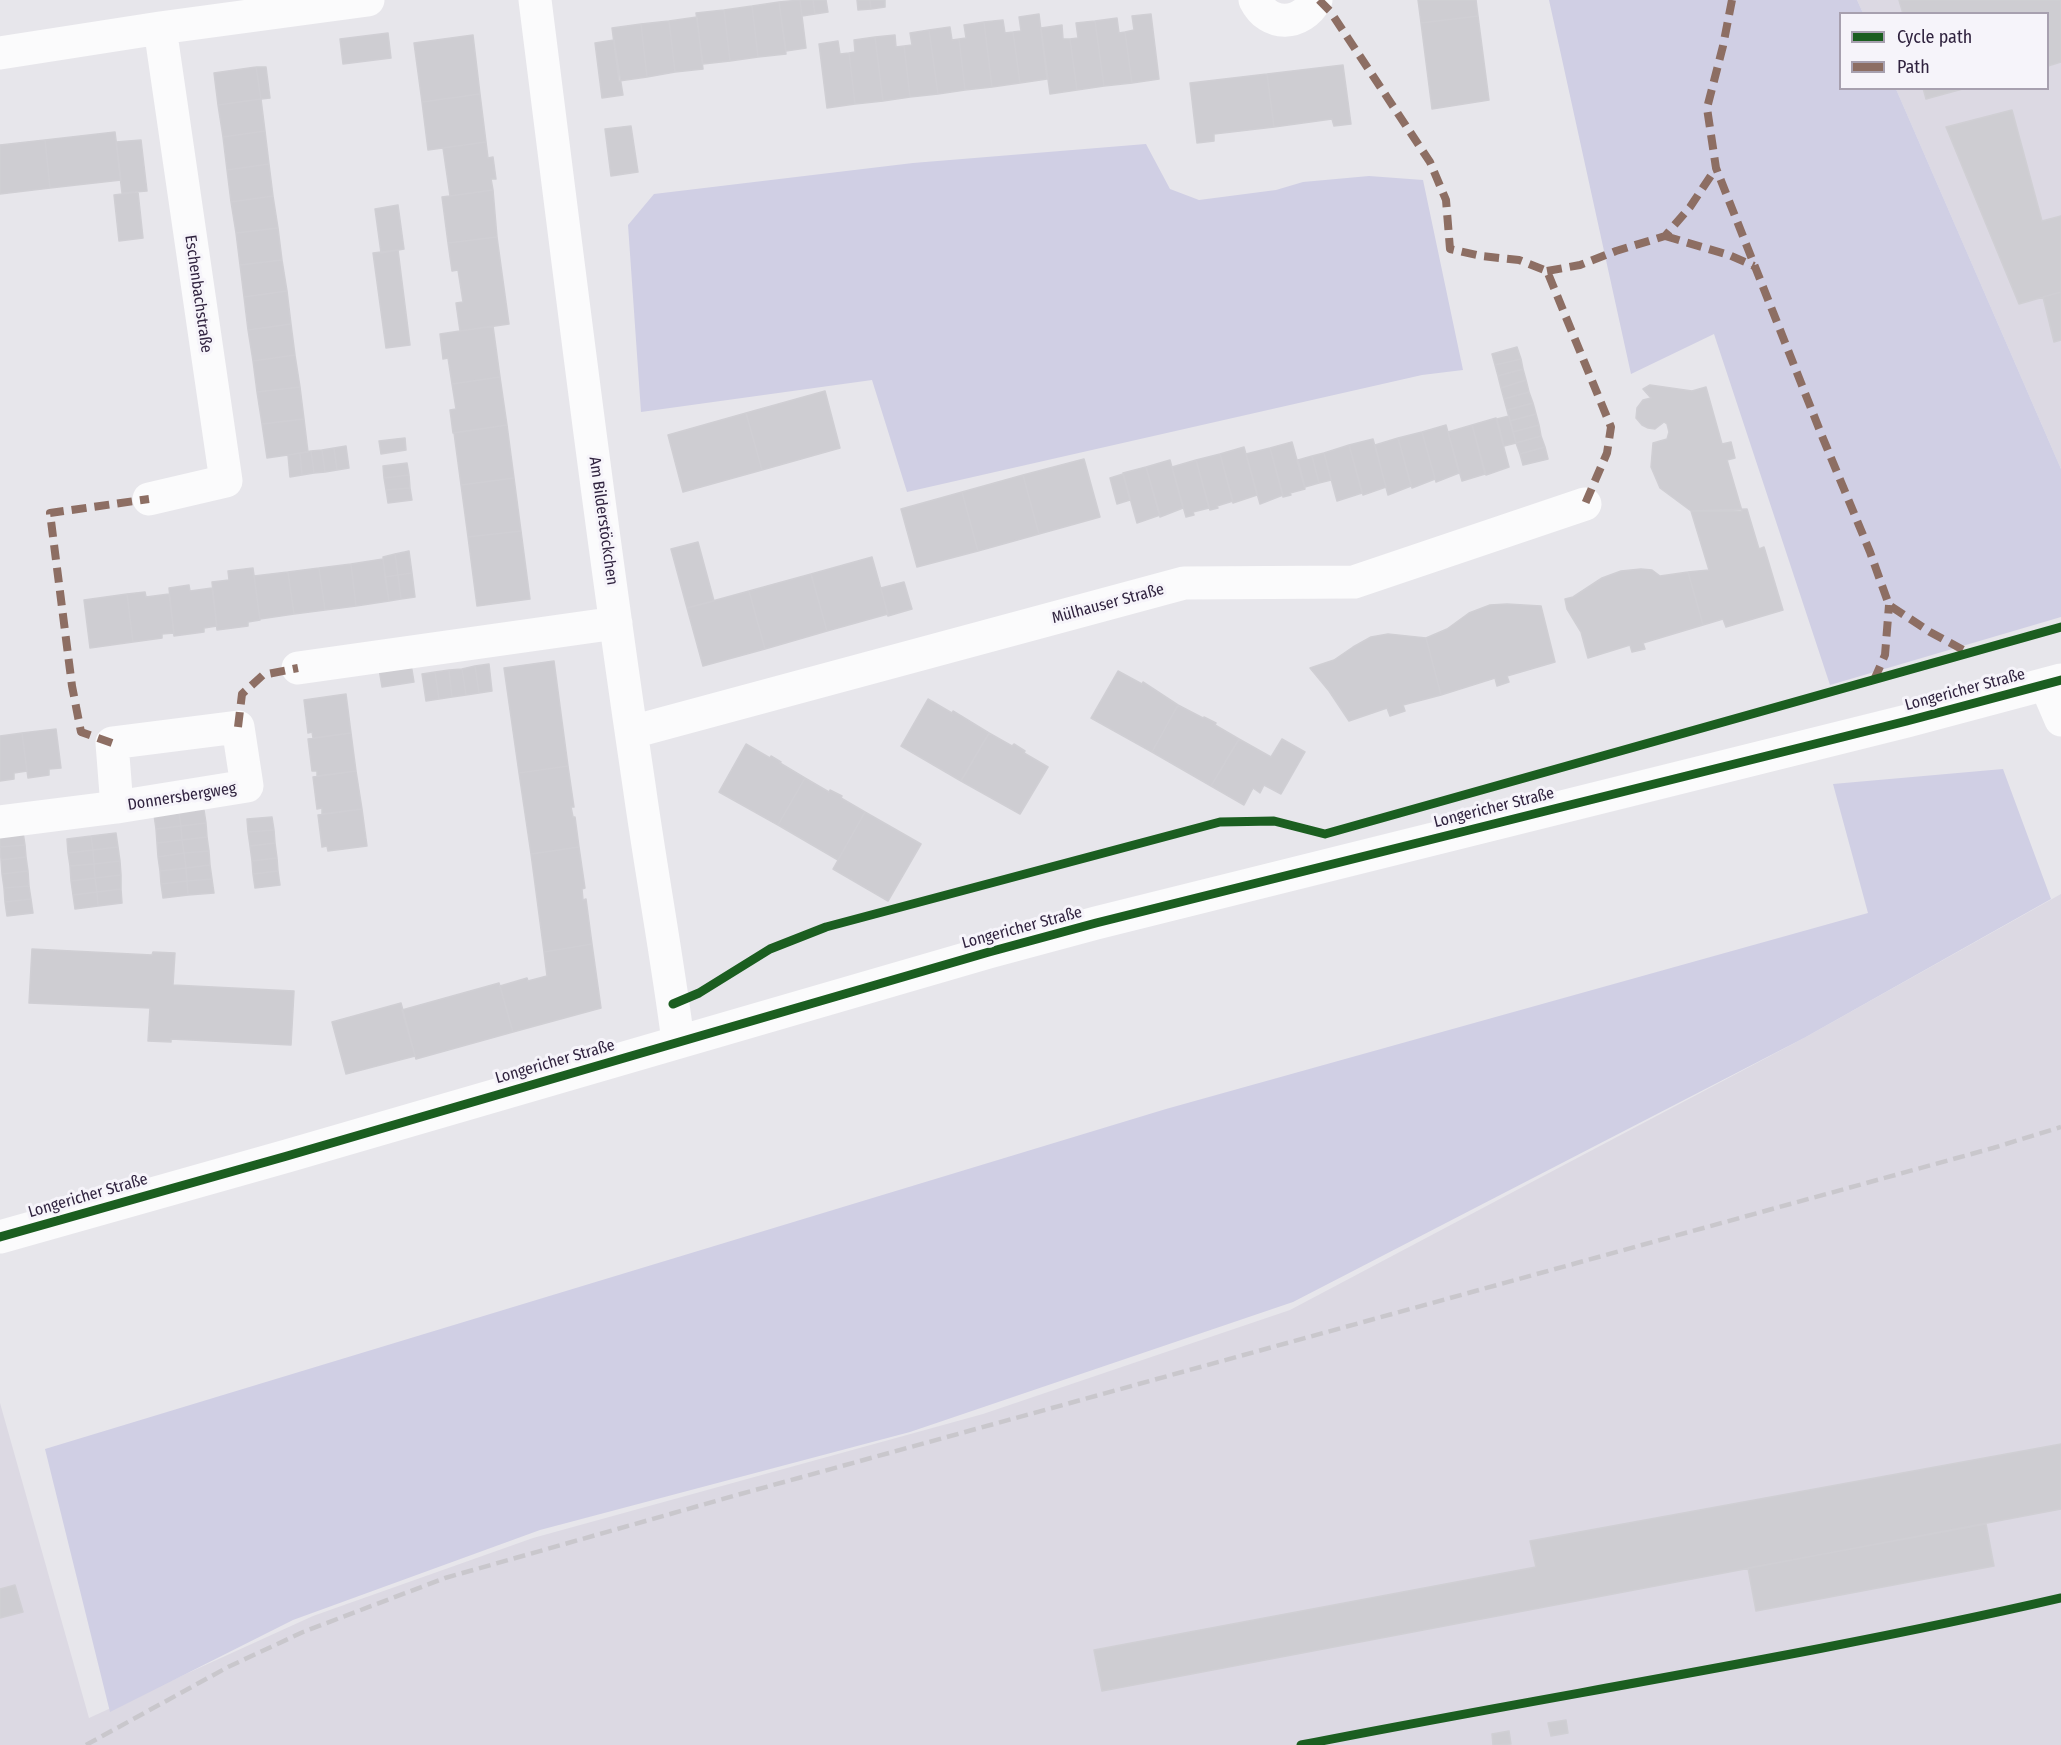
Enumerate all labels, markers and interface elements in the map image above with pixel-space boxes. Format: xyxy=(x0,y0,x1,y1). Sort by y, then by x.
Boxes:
legend xyxy=(1839,12,2049,90)
text: Cycle path xyxy=(1897,26,1972,48)
text: Path xyxy=(1897,56,1930,78)
street label: Eschenbachstraße xyxy=(180,234,216,354)
street label: Am Bilderstöckchen xyxy=(584,456,622,586)
street label: Mülhauser Straße xyxy=(1050,580,1166,628)
street label: Longericher Straße xyxy=(1903,665,2027,715)
street label: Donnersbergweg xyxy=(126,779,238,815)
street label: Longericher Straße xyxy=(1432,784,1556,832)
street label: Longericher Straße xyxy=(960,903,1084,953)
street label: Longericher Straße xyxy=(493,1036,617,1088)
street label: Longericher Straße xyxy=(26,1170,150,1222)

